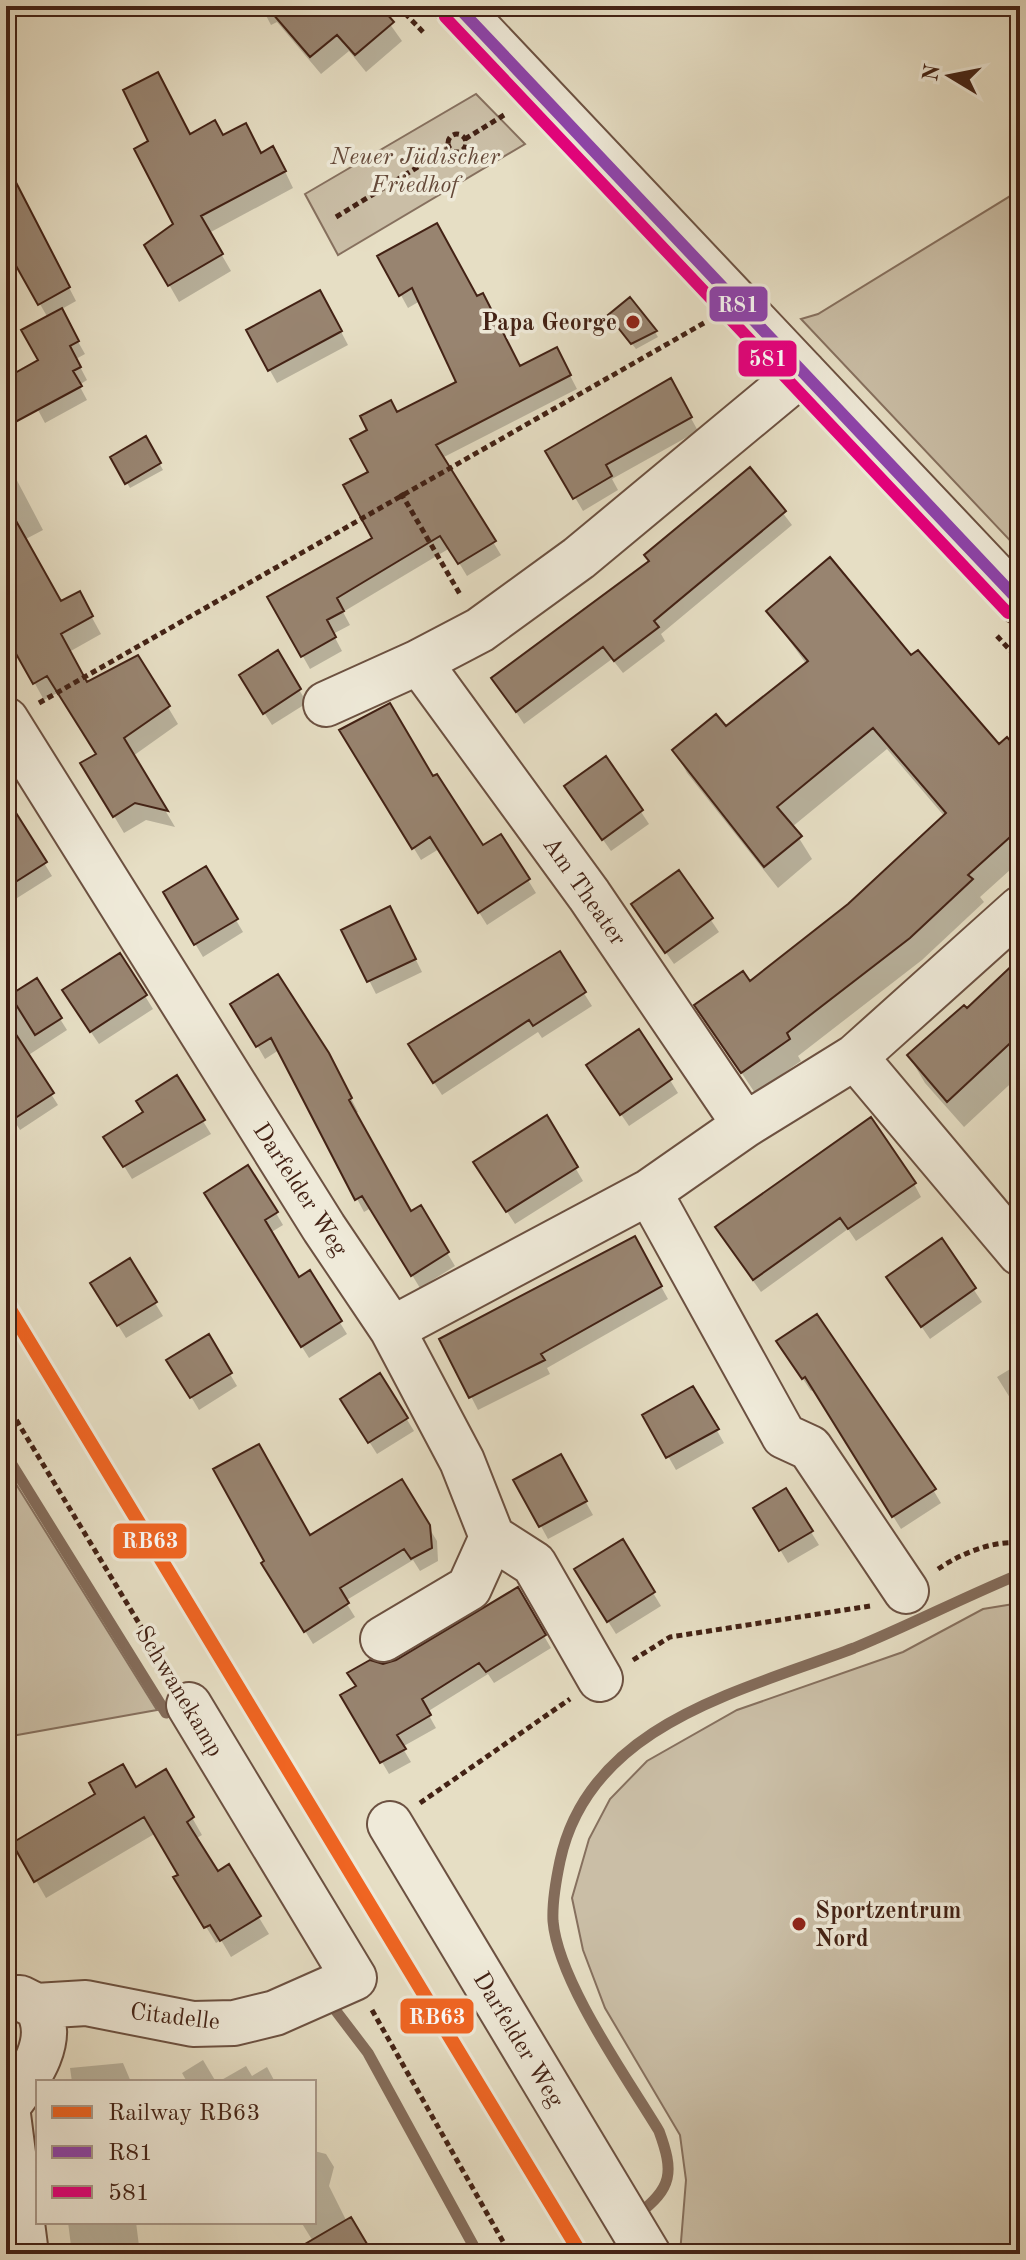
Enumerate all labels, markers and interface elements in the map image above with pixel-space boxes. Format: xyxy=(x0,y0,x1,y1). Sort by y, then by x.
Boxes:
north arrow xyxy=(910,36,990,116)
text: N xyxy=(920,63,945,83)
park label: Neuer Jüdischer Friedhof xyxy=(329,146,500,198)
line badge: R81 xyxy=(708,285,769,323)
text: R81 xyxy=(717,295,759,317)
place label: Papa George xyxy=(481,312,617,336)
marker: Papa George xyxy=(624,313,642,331)
line badge: 581 xyxy=(737,339,798,378)
text: 581 xyxy=(749,349,787,371)
street label: Am Theater xyxy=(537,833,630,951)
street label: Darfelder Weg xyxy=(248,1119,351,1261)
line badge: RB63 xyxy=(112,1522,188,1560)
text: RB63 xyxy=(121,1531,179,1553)
street label: Schwanekamp xyxy=(130,1622,227,1762)
place label: Sportzentrum Nord xyxy=(815,1900,961,1952)
marker: Sportzentrum Nord xyxy=(790,1915,808,1933)
street label: Darfelder Weg xyxy=(468,1968,567,2112)
line badge: RB63 xyxy=(399,1997,475,2035)
street label: Citadelle xyxy=(128,2001,221,2035)
text: RB63 xyxy=(408,2007,466,2029)
legend xyxy=(36,2080,316,2224)
text: Railway RB63 xyxy=(108,2102,260,2126)
text: R81 xyxy=(108,2142,153,2166)
text: 581 xyxy=(108,2182,150,2206)

